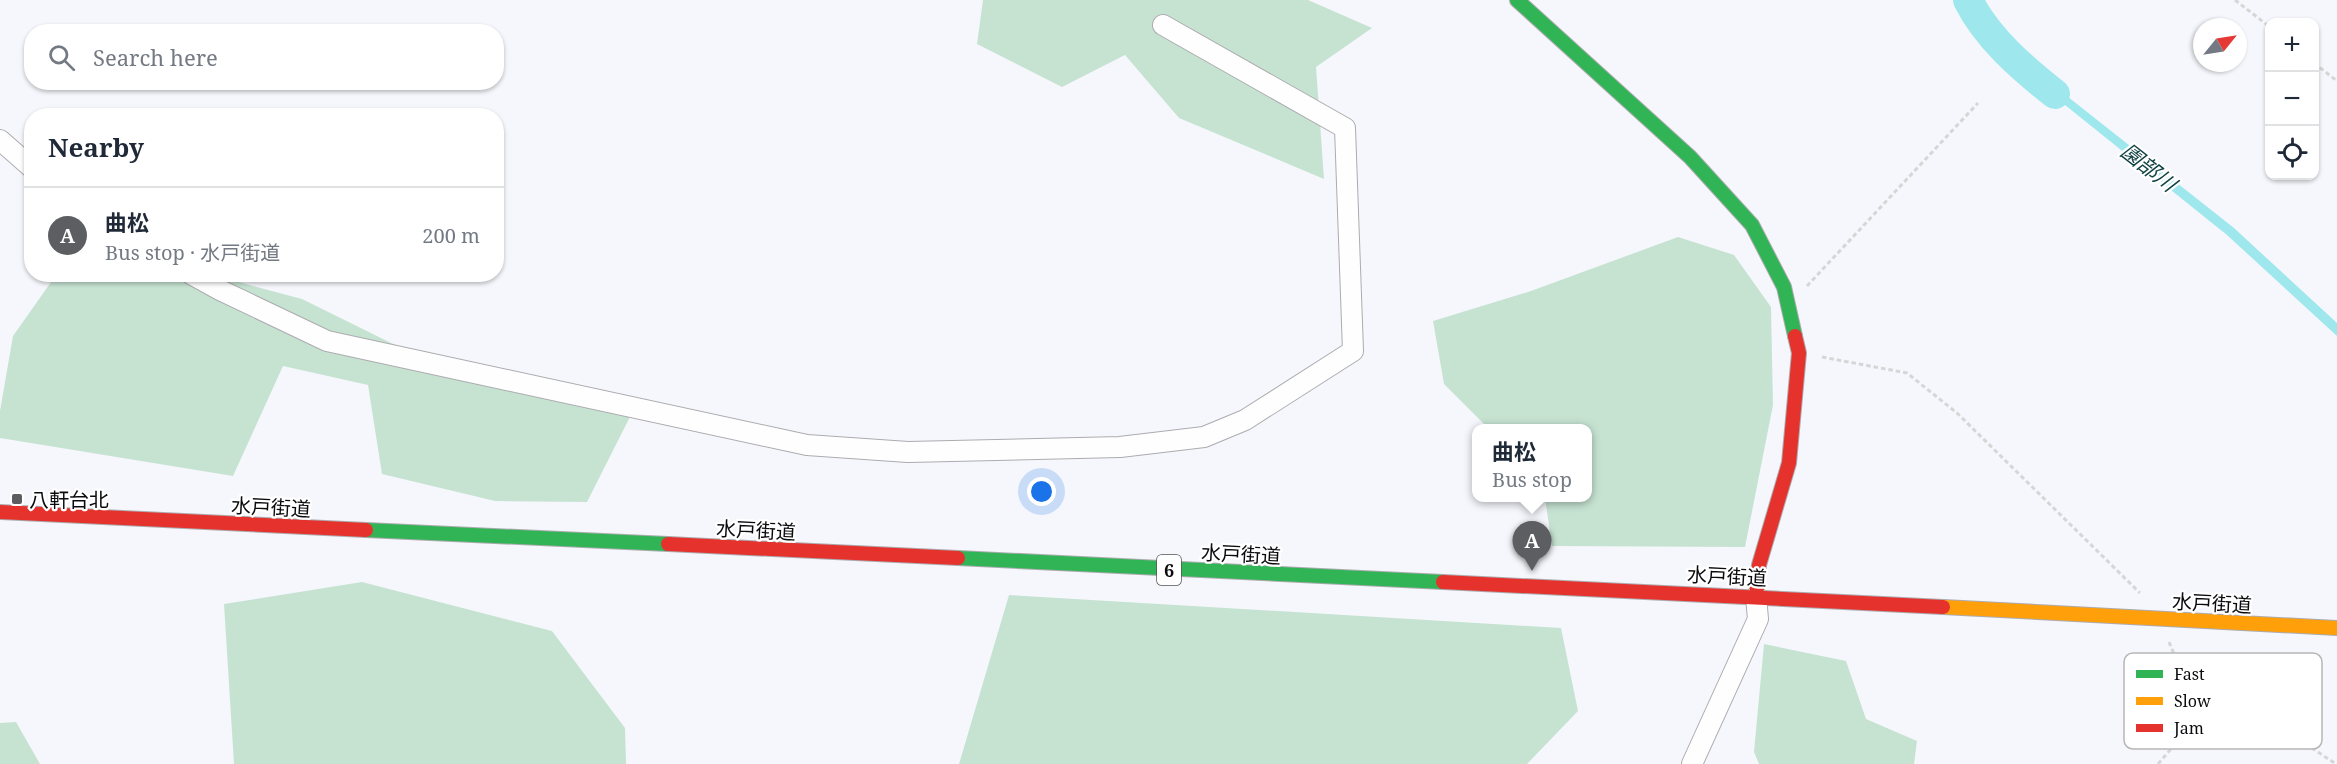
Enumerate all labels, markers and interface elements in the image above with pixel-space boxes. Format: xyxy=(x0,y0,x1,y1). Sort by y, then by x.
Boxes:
north arrow xyxy=(2193,18,2247,72)
map controls xyxy=(2265,18,2319,180)
button: + xyxy=(2265,18,2319,72)
search box xyxy=(24,24,504,90)
icon: search xyxy=(45,41,78,74)
text: Search here xyxy=(93,42,218,72)
button: − xyxy=(2265,72,2319,126)
button: locate xyxy=(2265,126,2319,180)
text: Nearby xyxy=(48,129,144,165)
water label: 園部川 xyxy=(2116,137,2184,199)
text: 曲松 xyxy=(105,207,149,237)
text: A xyxy=(60,222,75,249)
text: 200 m xyxy=(422,222,480,249)
text: Bus stop · 水戸街道 xyxy=(105,239,280,266)
popup xyxy=(1472,424,1592,502)
text: 曲松 xyxy=(1492,436,1536,466)
text: Bus stop xyxy=(1492,466,1572,493)
your location xyxy=(1027,477,1056,506)
place label: 八軒台北 xyxy=(29,486,109,513)
street label: 水戸街道 xyxy=(230,491,312,523)
marker: 八軒台北 xyxy=(10,492,24,506)
street label: 水戸街道 xyxy=(715,514,797,546)
pin: A xyxy=(1512,522,1552,571)
street label: 水戸街道 xyxy=(1200,538,1282,570)
road number: 6 xyxy=(1157,555,1181,585)
street label: 水戸街道 xyxy=(1686,560,1768,592)
street label: 水戸街道 xyxy=(2171,587,2253,619)
legend xyxy=(2124,653,2322,749)
text: Fast xyxy=(2174,663,2205,685)
text: Slow xyxy=(2174,690,2211,712)
text: Jam xyxy=(2173,717,2204,739)

